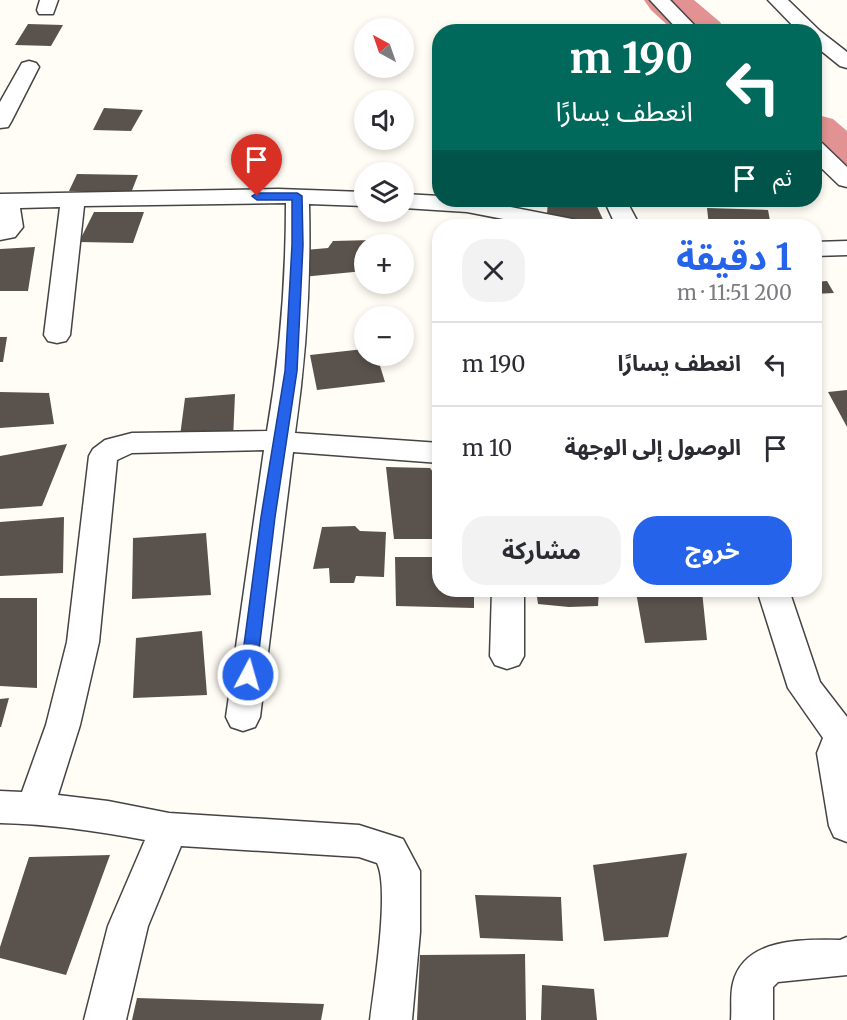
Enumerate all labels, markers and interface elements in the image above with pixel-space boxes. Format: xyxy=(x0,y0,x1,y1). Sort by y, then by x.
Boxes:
north arrow xyxy=(354,18,414,78)
map controls xyxy=(354,18,414,366)
text: 190 m xyxy=(570,32,693,84)
icon: left xyxy=(714,48,792,126)
button: sound xyxy=(354,90,414,150)
text: انعطف يسارًا xyxy=(555,94,693,128)
pin xyxy=(231,134,282,196)
icon: arrive xyxy=(240,143,273,176)
button: layers xyxy=(354,162,414,222)
icon: arrive xyxy=(728,162,761,195)
text: ثم xyxy=(773,164,792,192)
button: + xyxy=(354,234,414,294)
text: 1 دقيقة xyxy=(676,235,792,280)
button: close xyxy=(462,239,525,302)
text: 200 m · 11:51 xyxy=(677,280,792,305)
button: − xyxy=(354,306,414,366)
icon: left xyxy=(759,348,792,381)
text: انعطف يسارًا xyxy=(618,349,741,377)
text: 190 m xyxy=(462,350,525,378)
icon: arrive xyxy=(759,432,792,465)
text: الوصول إلى الوجهة xyxy=(564,433,741,461)
text: 10 m xyxy=(462,434,512,462)
button: مشاركة xyxy=(462,516,621,585)
button: خروج xyxy=(633,516,792,585)
position arrow xyxy=(216,643,280,707)

